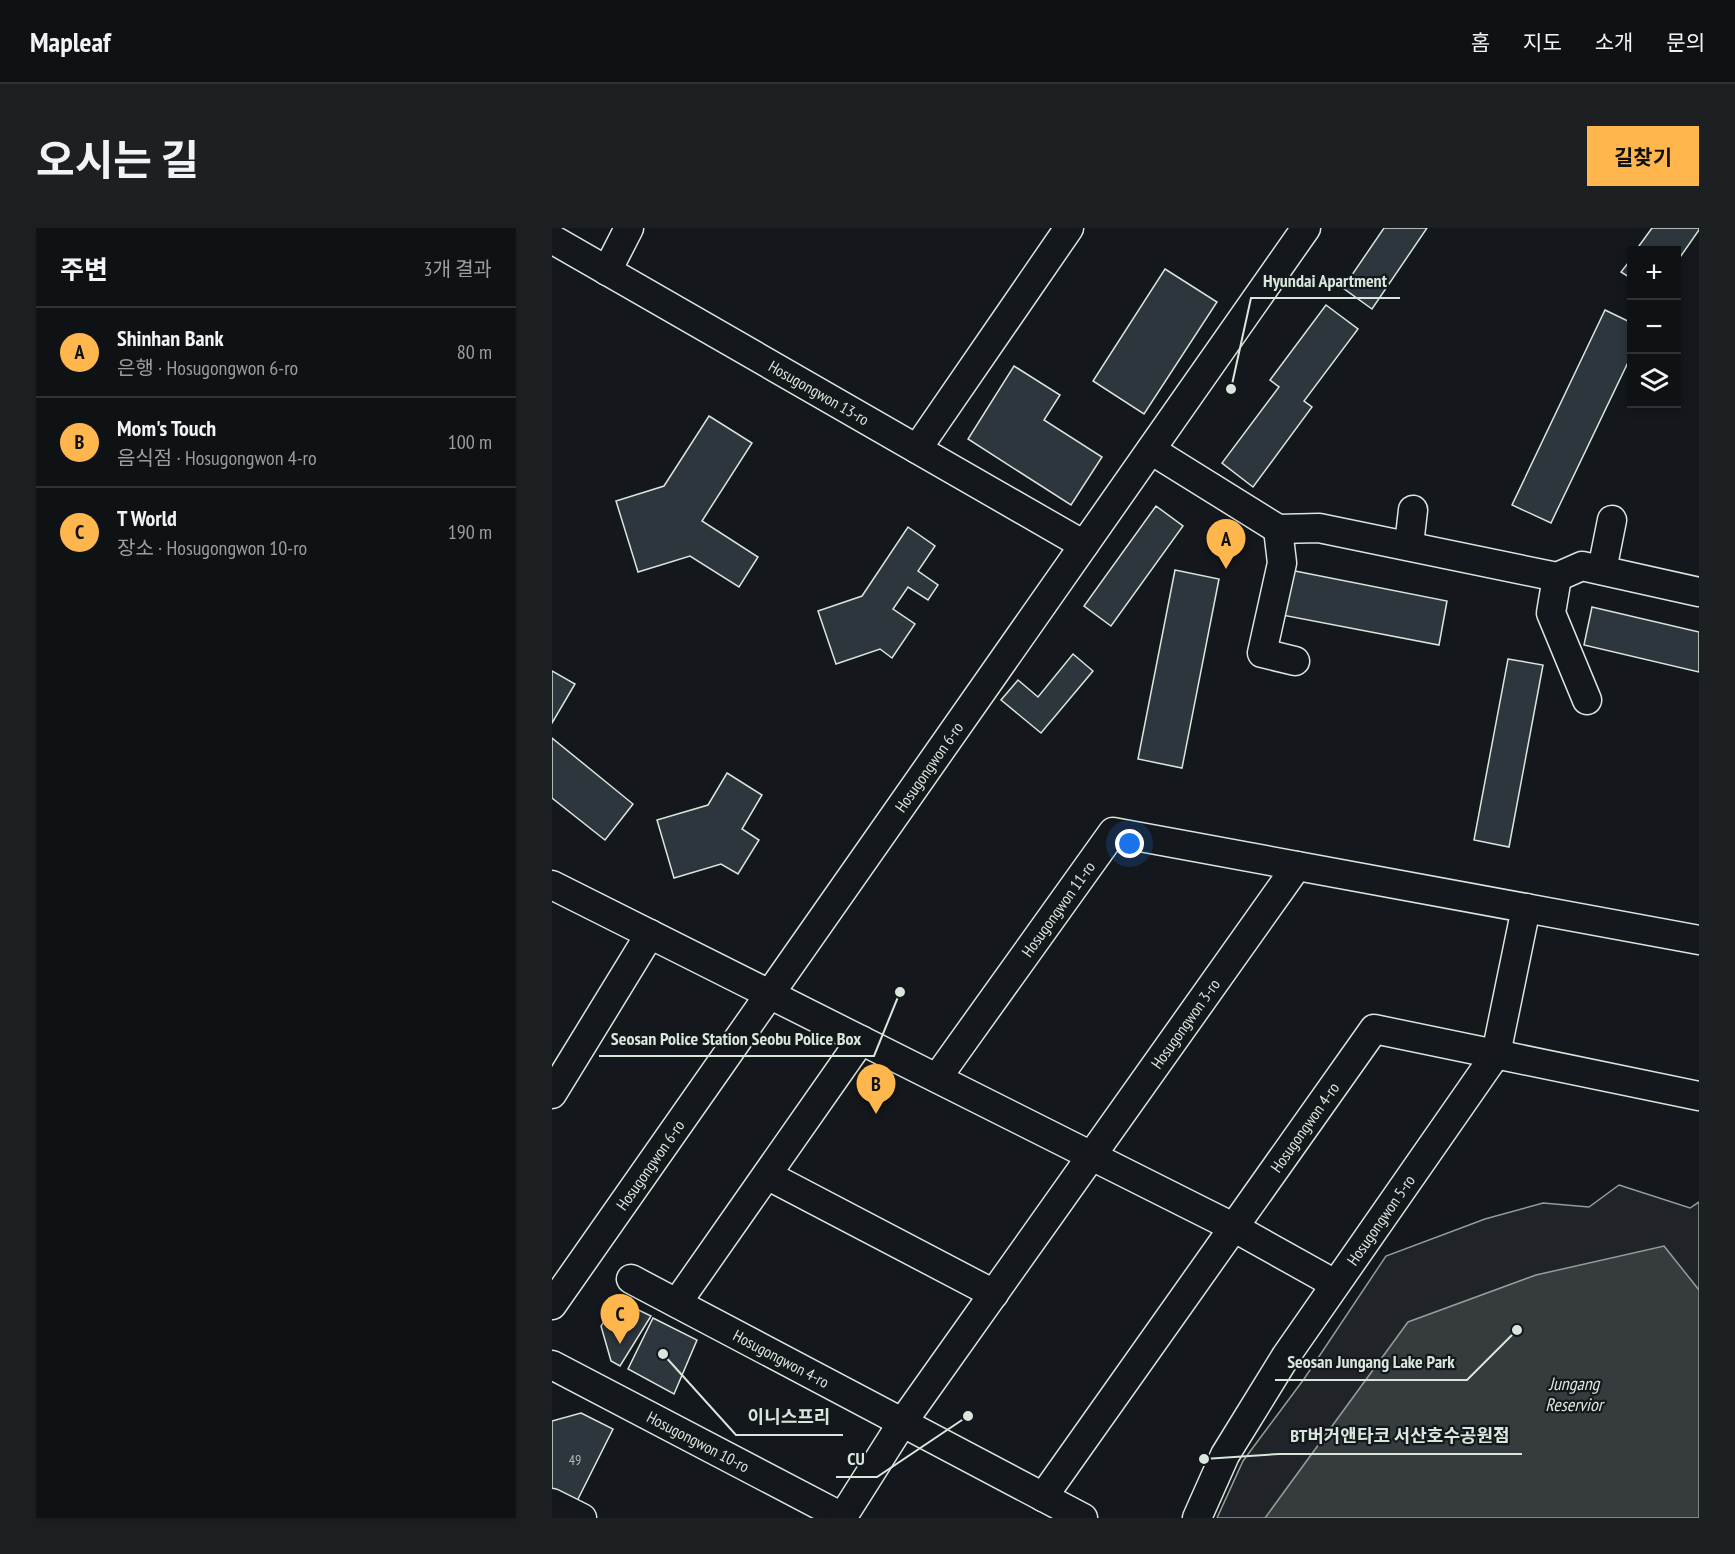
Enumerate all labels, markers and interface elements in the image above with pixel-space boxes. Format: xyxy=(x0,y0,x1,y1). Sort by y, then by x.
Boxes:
text: Mapleaf xyxy=(30,23,111,60)
text: 홈 xyxy=(1471,29,1490,56)
text: 지도 xyxy=(1523,29,1562,56)
text: 소개 xyxy=(1595,29,1633,56)
text: 문의 xyxy=(1666,29,1705,56)
button: 길찾기 xyxy=(1587,126,1699,186)
text: 오시는 길 xyxy=(36,132,199,187)
map controls xyxy=(1627,246,1681,408)
button: + xyxy=(1627,246,1681,300)
text: 주변 xyxy=(60,253,108,286)
text: 3개 결과 xyxy=(424,256,492,282)
callout: Hyundai Apartment xyxy=(1251,262,1400,298)
text: Hyundai Apartment xyxy=(1263,269,1388,292)
button: − xyxy=(1627,300,1681,354)
text: Shinhan Bank xyxy=(117,324,224,352)
text: A xyxy=(74,339,85,365)
text: 80 m xyxy=(457,339,492,365)
button: layers xyxy=(1627,354,1681,408)
text: 은행 · Hosugongwon 6-ro xyxy=(117,355,298,381)
street label: Hosugongwon 13-ro xyxy=(765,356,873,429)
text: Mom's Touch xyxy=(117,414,216,442)
text: B xyxy=(75,429,84,455)
text: 100 m xyxy=(448,429,492,455)
text: 음식점 · Hosugongwon 4-ro xyxy=(117,445,317,471)
text: T World xyxy=(117,504,177,532)
text: C xyxy=(75,519,84,545)
text: 190 m xyxy=(448,519,492,545)
pin: A xyxy=(1206,520,1246,569)
text: 장소 · Hosugongwon 10-ro xyxy=(117,535,307,561)
street label: Hosugongwon 6-ro xyxy=(890,718,967,816)
your location xyxy=(1115,829,1144,858)
street label: Hosugongwon 11-ro xyxy=(1017,857,1099,960)
street label: Hosugongwon 3-ro xyxy=(1147,975,1224,1072)
callout: Seosan Police Station Seobu Police Box xyxy=(599,1020,874,1056)
text: Seosan Police Station Seobu Police Box xyxy=(611,1027,861,1050)
pin: B xyxy=(856,1064,896,1114)
street label: Hosugongwon 4-ro xyxy=(1266,1078,1343,1176)
street label: Hosugongwon 6-ro xyxy=(612,1116,689,1214)
street label: Hosugongwon 5-ro xyxy=(1342,1171,1419,1269)
pin: C xyxy=(600,1294,640,1344)
street label: Hosugongwon 4-ro xyxy=(730,1325,833,1392)
callout: Seosan Jungang Lake Park xyxy=(1275,1344,1467,1380)
text: Seosan Jungang Lake Park xyxy=(1287,1350,1455,1373)
water label: Jungang Reservior xyxy=(1545,1372,1606,1416)
callout: 이니스프리 xyxy=(736,1399,843,1435)
text: 이니스프리 xyxy=(748,1405,830,1428)
street label: Hosugongwon 10-ro xyxy=(644,1407,753,1477)
callout: BT버거앤타코 서산호수공원점 xyxy=(1279,1418,1522,1454)
text: BT버거앤타코 서산호수공원점 xyxy=(1290,1424,1510,1447)
callout: CU xyxy=(836,1441,877,1477)
text: CU xyxy=(847,1447,865,1470)
house number: 49 xyxy=(569,1451,581,1469)

